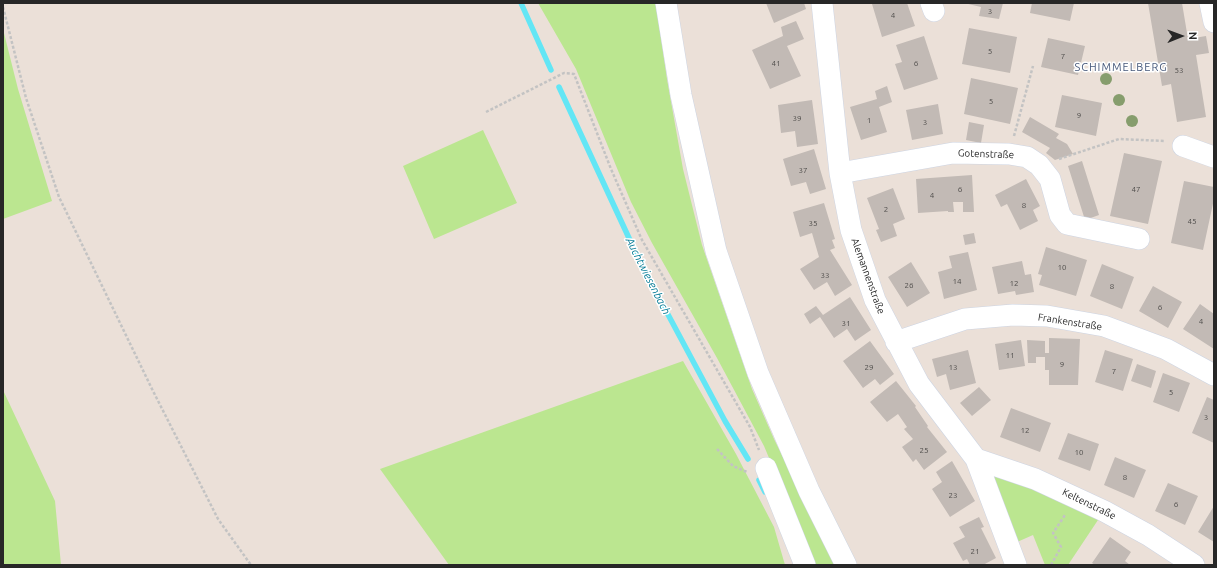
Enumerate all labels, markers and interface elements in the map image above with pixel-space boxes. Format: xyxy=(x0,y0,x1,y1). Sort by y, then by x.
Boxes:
house number: 3 xyxy=(988,6,992,16)
house number: 4 xyxy=(891,10,895,20)
north arrow xyxy=(1161,16,1201,56)
text: N xyxy=(1187,32,1199,40)
house number: 5 xyxy=(988,46,992,56)
house number: 7 xyxy=(1061,51,1065,61)
house number: 41 xyxy=(771,58,781,68)
house number: 6 xyxy=(914,58,918,68)
district label: SCHIMMELBERG xyxy=(1074,60,1168,74)
house number: 53 xyxy=(1174,65,1184,75)
house number: 5 xyxy=(989,96,993,106)
house number: 9 xyxy=(1077,110,1081,120)
house number: 39 xyxy=(792,113,802,123)
house number: 1 xyxy=(867,115,871,125)
house number: 3 xyxy=(923,117,927,127)
street label: Gotenstraße xyxy=(958,147,1014,161)
house number: 37 xyxy=(798,165,808,175)
house number: 6 xyxy=(958,184,962,194)
house number: 47 xyxy=(1131,184,1141,194)
house number: 4 xyxy=(930,190,934,200)
house number: 8 xyxy=(1022,200,1026,210)
house number: 2 xyxy=(884,204,888,214)
house number: 45 xyxy=(1187,216,1197,226)
house number: 35 xyxy=(808,218,818,228)
water label: Auchtwiesenbach xyxy=(623,235,673,317)
street label: Alemannenstraße xyxy=(849,236,887,316)
house number: 10 xyxy=(1057,262,1067,272)
house number: 33 xyxy=(820,270,830,280)
house number: 14 xyxy=(952,276,962,286)
house number: 12 xyxy=(1009,278,1019,288)
house number: 26 xyxy=(904,280,914,290)
house number: 8 xyxy=(1110,281,1114,291)
house number: 6 xyxy=(1158,302,1162,312)
street label: Frankenstraße xyxy=(1037,311,1103,333)
house number: 4 xyxy=(1199,316,1203,326)
house number: 31 xyxy=(841,318,851,328)
house number: 11 xyxy=(1005,350,1015,360)
house number: 9 xyxy=(1060,359,1064,369)
house number: 29 xyxy=(864,362,874,372)
house number: 13 xyxy=(948,362,958,372)
house number: 7 xyxy=(1112,366,1116,376)
house number: 5 xyxy=(1169,387,1173,397)
house number: 3 xyxy=(1204,412,1208,422)
house number: 12 xyxy=(1020,425,1030,435)
house number: 25 xyxy=(919,445,929,455)
house number: 10 xyxy=(1074,447,1084,457)
house number: 8 xyxy=(1123,472,1127,482)
street label: Keltenstraße xyxy=(1060,486,1118,522)
house number: 23 xyxy=(948,490,958,500)
house number: 6 xyxy=(1174,499,1178,509)
house number: 21 xyxy=(970,546,980,556)

